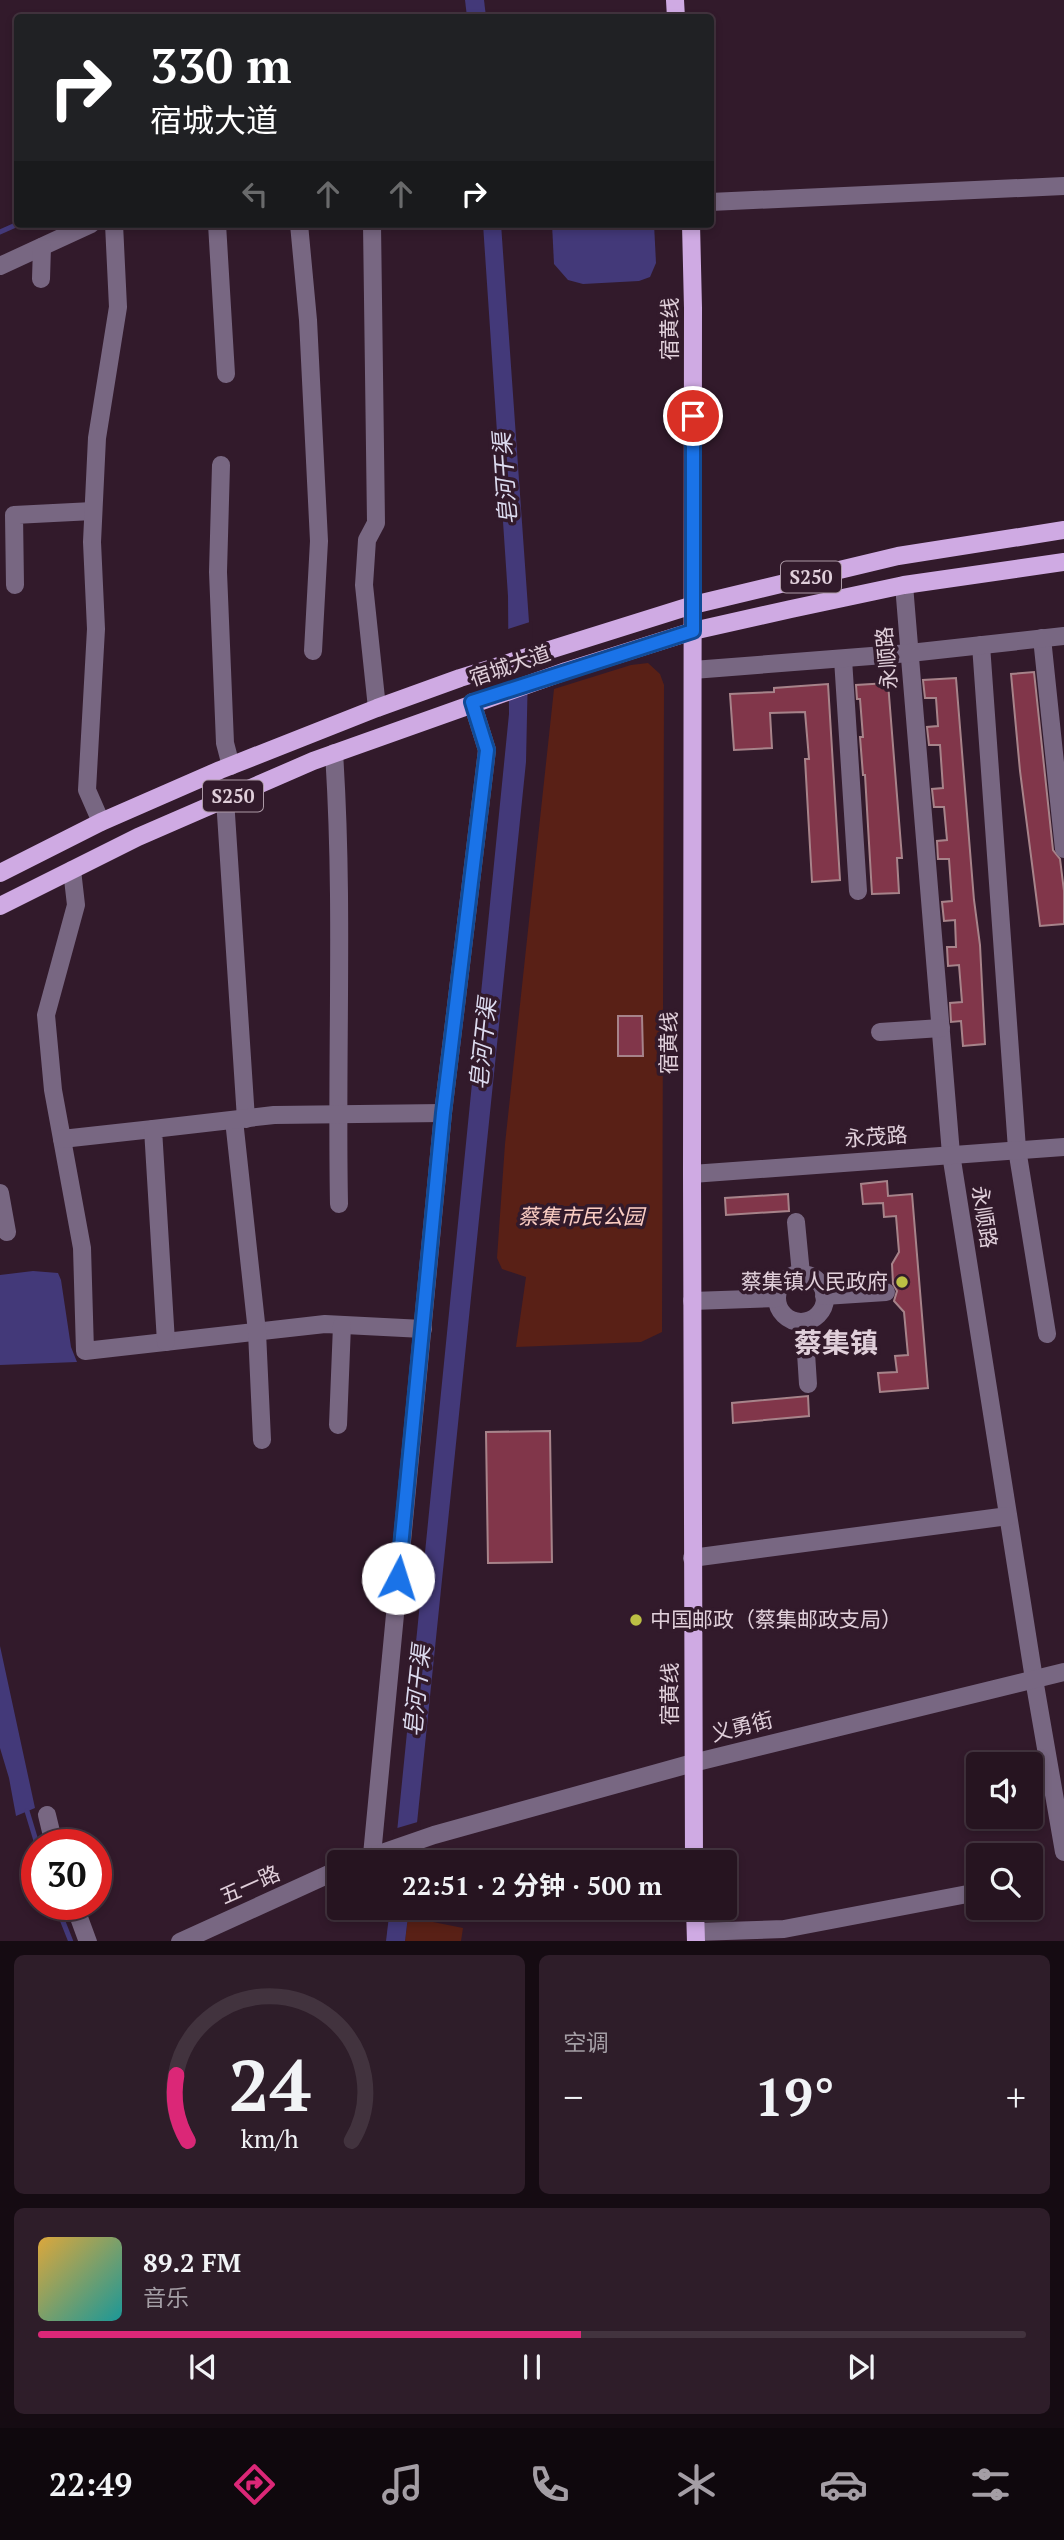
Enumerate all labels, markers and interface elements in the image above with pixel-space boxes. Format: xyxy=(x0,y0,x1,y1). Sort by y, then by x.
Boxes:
text: 330 m xyxy=(150,32,292,97)
icon: right xyxy=(35,42,126,133)
text: 宿城大道 xyxy=(150,99,278,141)
icon: left xyxy=(236,175,274,213)
icon: ahead xyxy=(309,175,347,213)
icon: ahead xyxy=(382,175,420,213)
icon: right xyxy=(455,175,493,213)
street label: 宿黄线 xyxy=(655,298,683,361)
pin xyxy=(663,386,723,446)
icon: arrive xyxy=(674,397,712,435)
water label: 皂河干渠 xyxy=(486,429,523,526)
road number: S250 xyxy=(781,562,841,592)
street label: 永顺路 xyxy=(869,625,903,691)
street label: 宿城大道 xyxy=(465,638,554,692)
road number: S250 xyxy=(203,780,263,811)
water label: 皂河干渠 xyxy=(462,994,503,1091)
street label: 宿黄线 xyxy=(654,1012,682,1075)
street label: 永茂路 xyxy=(844,1120,908,1152)
street label: 永顺路 xyxy=(966,1184,1004,1250)
park label: 蔡集市民公园 xyxy=(518,1202,647,1230)
place label: 蔡集镇人民政府 xyxy=(741,1267,888,1295)
marker: 蔡集镇人民政府 xyxy=(894,1274,910,1290)
district label: 蔡集镇 xyxy=(794,1324,878,1361)
position arrow xyxy=(361,1541,435,1615)
place label: 中国邮政（蔡集邮政支局） xyxy=(650,1605,902,1633)
marker: 中国邮政（蔡集邮政支局） xyxy=(628,1612,644,1628)
water label: 皂河干渠 xyxy=(396,1641,437,1738)
street label: 宿黄线 xyxy=(655,1663,683,1726)
street label: 义勇街 xyxy=(708,1705,776,1747)
map controls xyxy=(966,1752,1043,1920)
button: sound xyxy=(966,1752,1043,1829)
speed limit sign: 30 xyxy=(21,1829,112,1920)
button: search xyxy=(966,1843,1043,1920)
street label: 五一路 xyxy=(215,1858,284,1910)
text: 22:51 · 2 分钟 · 500 m xyxy=(402,1868,662,1902)
text: 空调 xyxy=(563,2027,609,2058)
text: 24 xyxy=(228,2035,311,2132)
text: 19° xyxy=(754,2062,835,2131)
text: − xyxy=(563,2072,583,2122)
text: + xyxy=(1006,2072,1026,2122)
text: km/h xyxy=(241,2121,299,2154)
text: 89.2 FM xyxy=(143,2245,241,2279)
text: 音乐 xyxy=(143,2282,189,2313)
icon: previous xyxy=(184,2348,222,2386)
icon: pause xyxy=(513,2348,551,2386)
icon: next xyxy=(842,2348,880,2386)
icon: directions xyxy=(230,2460,279,2509)
icon: music xyxy=(378,2460,427,2509)
icon: phone xyxy=(525,2460,574,2509)
icon: climate xyxy=(672,2460,721,2509)
icon: car xyxy=(819,2460,868,2509)
icon: filters xyxy=(966,2460,1015,2509)
text: 22:49 xyxy=(49,2463,132,2505)

